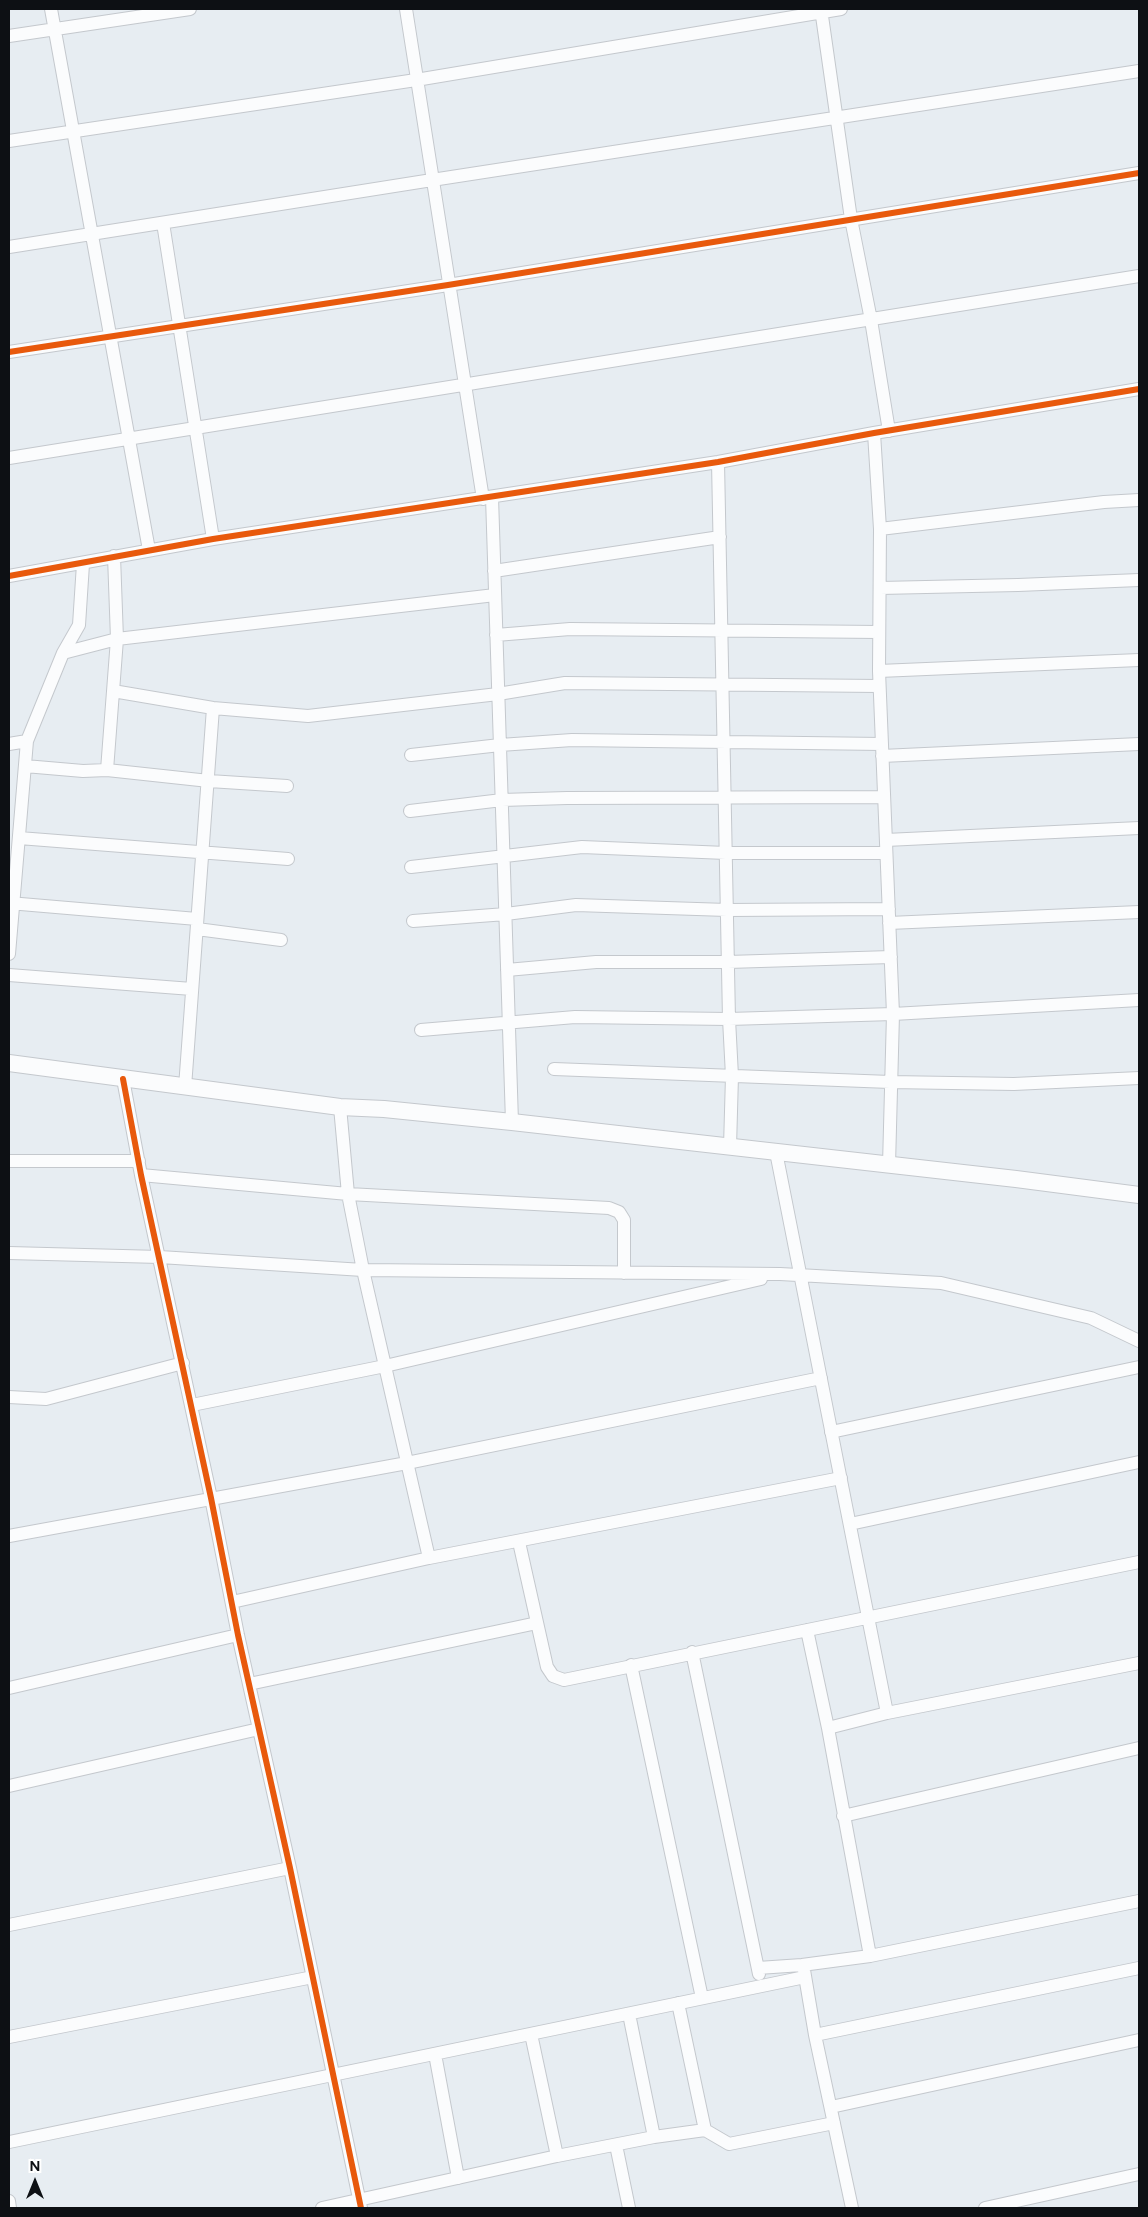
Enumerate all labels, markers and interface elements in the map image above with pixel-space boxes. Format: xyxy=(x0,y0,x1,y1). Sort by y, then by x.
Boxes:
north arrow xyxy=(10,2157,60,2207)
text: N xyxy=(30,2158,40,2175)

